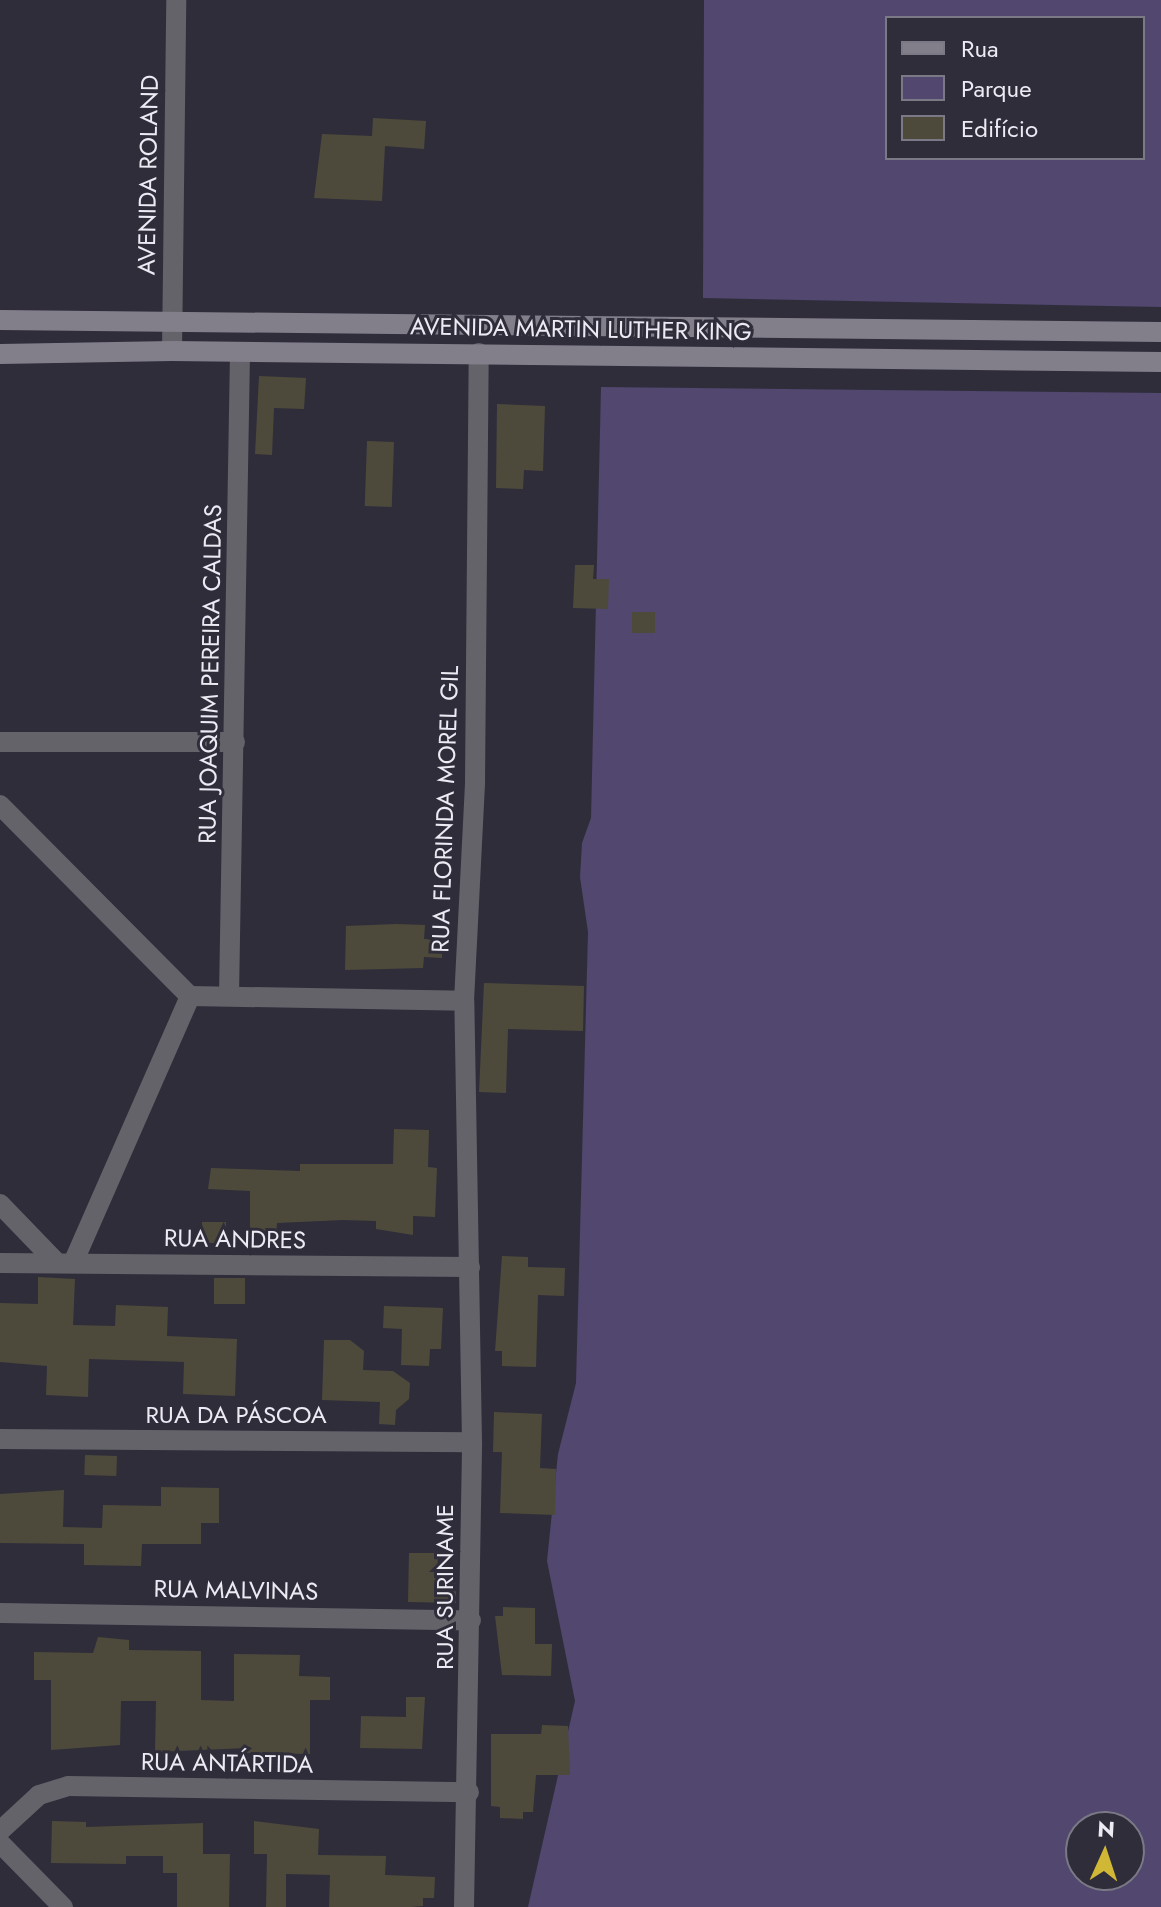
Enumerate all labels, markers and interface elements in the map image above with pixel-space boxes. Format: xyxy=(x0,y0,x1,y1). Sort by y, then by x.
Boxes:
legend xyxy=(885,16,1145,160)
text: Rua xyxy=(961,31,999,66)
text: Parque xyxy=(961,71,1032,106)
street label: AVENIDA ROLAND xyxy=(132,75,164,275)
text: Edifício xyxy=(961,111,1038,146)
street label: AVENIDA MARTIN LUTHER KING xyxy=(410,312,752,346)
street label: RUA JOAQUIM PEREIRA CALDAS xyxy=(193,504,227,844)
street label: RUA FLORINDA MOREL GIL xyxy=(426,665,464,953)
street label: RUA ANDRES xyxy=(164,1223,306,1255)
street label: RUA DA PÁSCOA xyxy=(145,1401,327,1429)
street label: RUA SURINAME xyxy=(431,1504,459,1670)
street label: RUA MALVINAS xyxy=(154,1574,318,1606)
street label: RUA ANTÁRTIDA xyxy=(141,1747,313,1779)
north arrow xyxy=(1065,1811,1145,1891)
text: N xyxy=(1097,1813,1116,1845)

